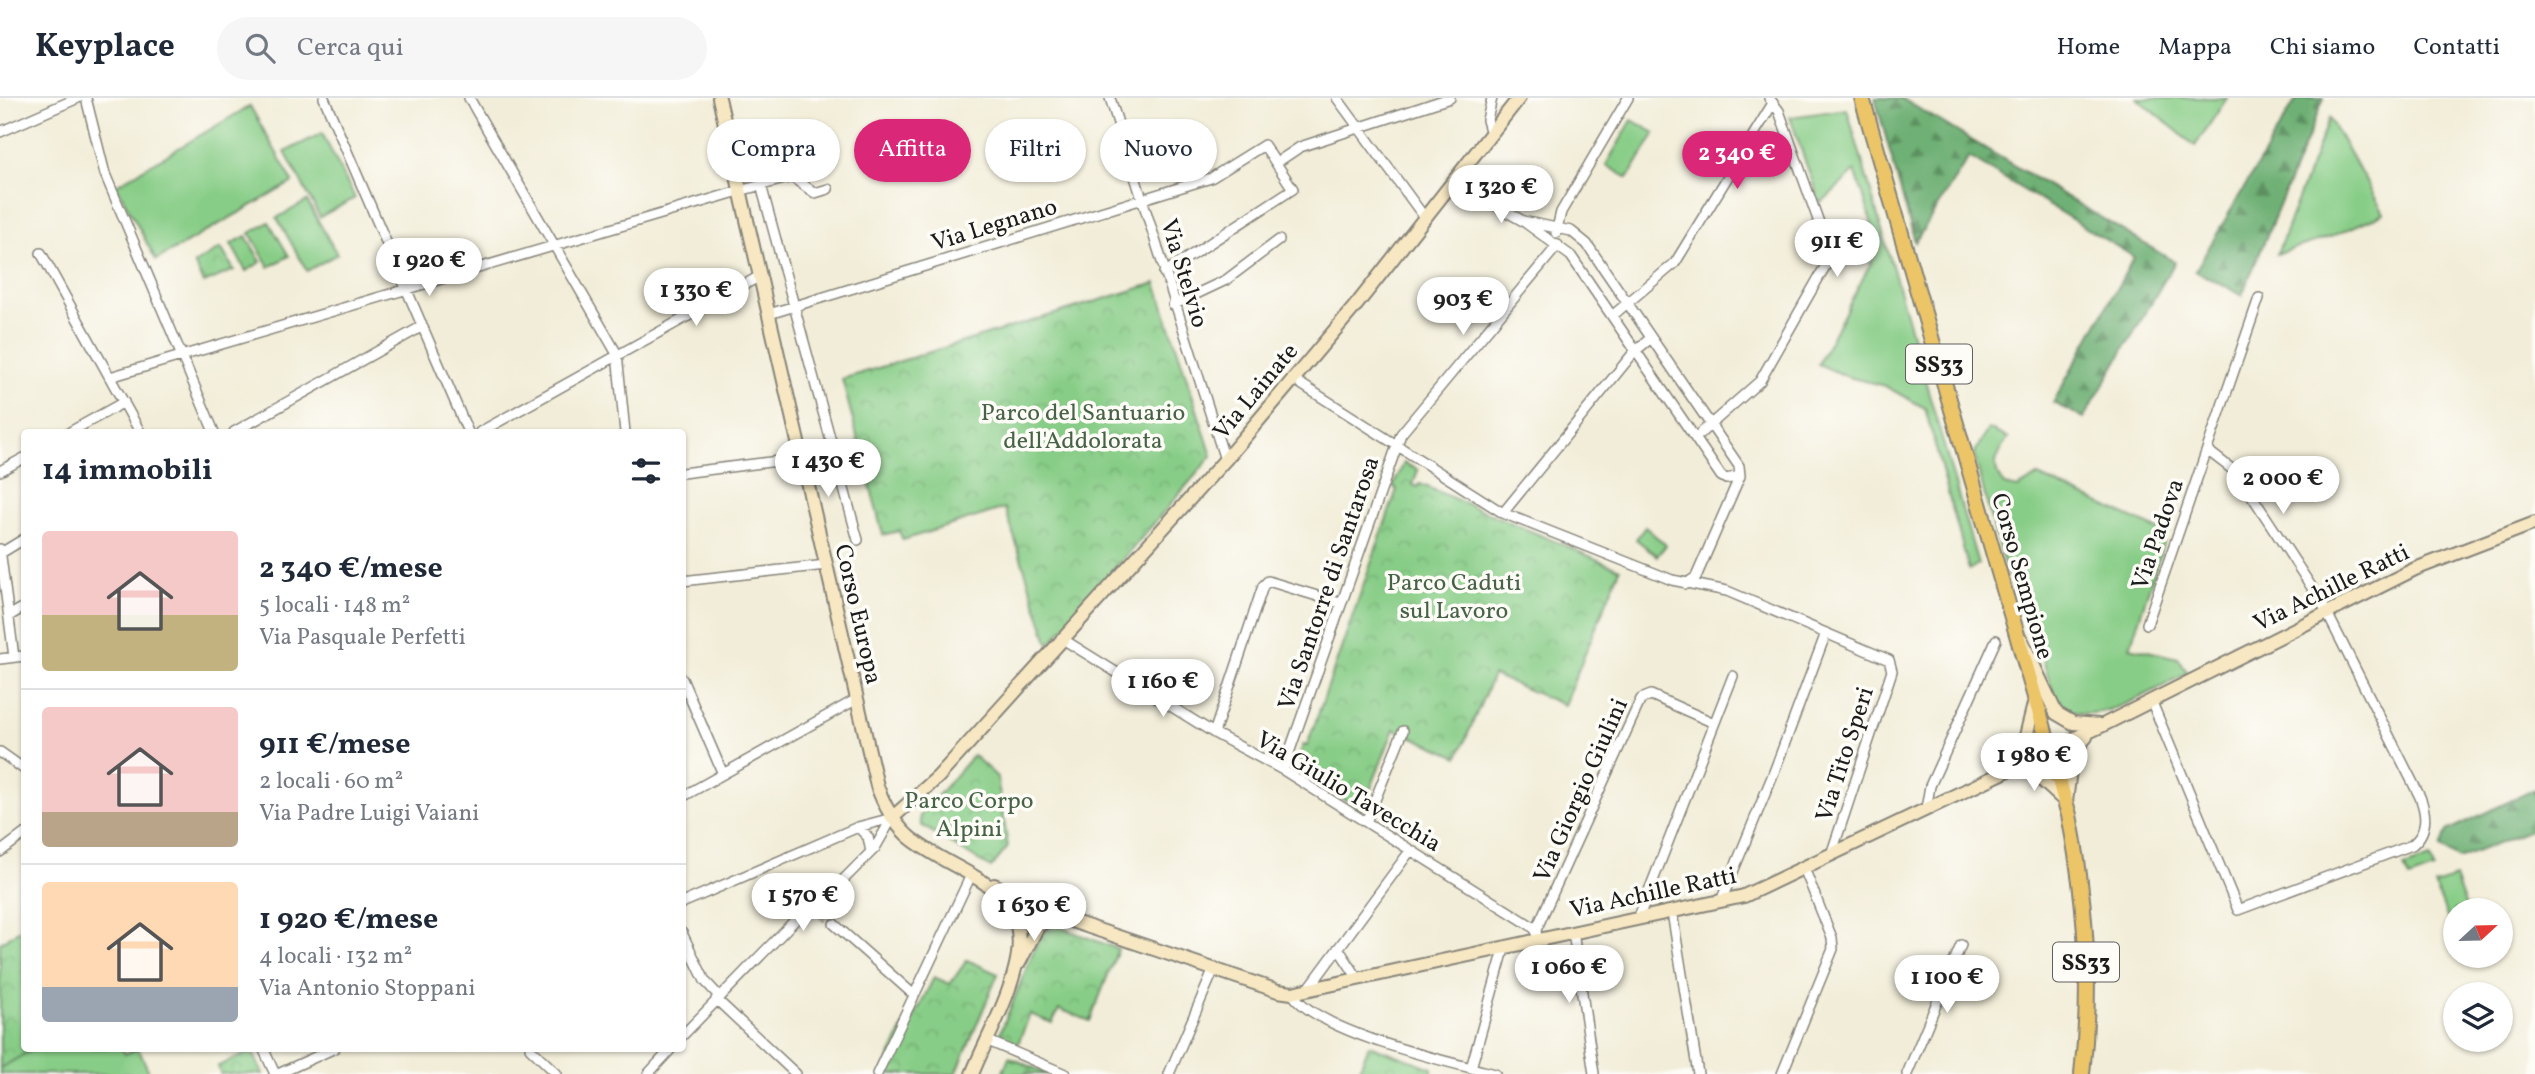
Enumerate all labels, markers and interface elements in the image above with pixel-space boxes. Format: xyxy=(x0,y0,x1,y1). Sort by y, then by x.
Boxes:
search box xyxy=(217,17,707,80)
text: Keyplace xyxy=(35,25,175,71)
icon: search xyxy=(241,29,279,67)
text: Cerca qui xyxy=(297,30,404,66)
text: Home xyxy=(2057,31,2120,65)
text: Mappa xyxy=(2158,31,2232,65)
text: Chi siamo xyxy=(2270,31,2375,65)
text: Contatti xyxy=(2413,31,2500,65)
chip: Compra xyxy=(707,119,840,182)
chip: Affitta xyxy=(854,119,971,182)
chip: Filtri xyxy=(985,119,1086,182)
chip: Nuovo xyxy=(1100,119,1217,182)
pin: 2 340 € xyxy=(1672,132,1802,191)
text: 2 340 € xyxy=(1698,138,1776,170)
pin: 1 320 € xyxy=(1436,166,1566,225)
text: 1 320 € xyxy=(1464,172,1538,204)
street label: Via Legnano xyxy=(928,191,1062,261)
street label: Via Stelvio xyxy=(1150,215,1216,332)
pin: 911 € xyxy=(1788,220,1886,279)
text: 911 € xyxy=(1811,226,1863,258)
pin: 1 920 € xyxy=(364,238,494,298)
text: 1 920 € xyxy=(392,245,466,277)
pin: 1 330 € xyxy=(631,268,761,328)
text: 1 330 € xyxy=(660,275,732,307)
pin: 903 € xyxy=(1414,278,1512,337)
text: 903 € xyxy=(1433,284,1493,316)
street label: Via Lainate xyxy=(1206,336,1307,448)
road number: SS33 xyxy=(1906,344,1972,384)
park label: Parco del Santuario dell'Addolorata xyxy=(981,397,1185,459)
pin: 1 430 € xyxy=(763,440,893,499)
text: 1 430 € xyxy=(791,446,865,478)
text: 14 immobili xyxy=(42,450,213,492)
icon: filters xyxy=(627,452,665,490)
street label: Via Santorre di Santarosa xyxy=(1270,452,1389,715)
pin: 2 000 € xyxy=(2218,456,2348,516)
text: 2 000 € xyxy=(2242,463,2324,495)
street label: Via Padova xyxy=(2124,474,2194,595)
street label: Corso Sempione xyxy=(1981,489,2061,664)
street label: Via Achille Ratti xyxy=(2248,536,2416,641)
street label: Corso Europa xyxy=(824,541,890,688)
text: 2 340 €/mese xyxy=(259,548,443,590)
icon: home xyxy=(98,559,182,643)
park label: Parco Caduti sul Lavoro xyxy=(1387,567,1521,629)
text: 5 locali · 148 m² xyxy=(259,590,410,622)
text: Via Pasquale Perfetti xyxy=(259,622,466,654)
pin: 1 160 € xyxy=(1098,660,1228,719)
text: 1 160 € xyxy=(1127,666,1199,698)
street label: Via Tito Speri xyxy=(1808,683,1884,826)
street label: Via Giorgio Giulini xyxy=(1526,693,1638,888)
text: 911 €/mese xyxy=(259,724,411,766)
street label: Via Giulio Tavecchia xyxy=(1249,724,1447,862)
pin: 1 980 € xyxy=(1969,734,2099,793)
icon: home xyxy=(98,735,182,819)
text: 1 980 € xyxy=(1997,740,2071,772)
text: 2 locali · 60 m² xyxy=(259,766,403,798)
park label: Parco Corpo Alpini xyxy=(904,785,1034,847)
text: Via Padre Luigi Vaiani xyxy=(259,798,479,830)
street label: Via Achille Ratti xyxy=(1567,860,1740,928)
pin: 1 570 € xyxy=(738,874,868,933)
text: 1 570 € xyxy=(768,880,838,912)
pin: 1 630 € xyxy=(969,884,1099,943)
text: 1 630 € xyxy=(997,890,1071,922)
north arrow xyxy=(2443,898,2513,968)
map controls xyxy=(2443,898,2513,1052)
text: 1 920 €/mese xyxy=(259,899,438,941)
icon: home xyxy=(98,910,182,994)
text: 4 locali · 132 m² xyxy=(259,941,412,973)
road number: SS33 xyxy=(2053,942,2119,982)
pin: 1 060 € xyxy=(1504,946,1634,1005)
text: 1 060 € xyxy=(1531,952,1607,984)
pin: 1 100 € xyxy=(1882,956,2012,1015)
text: 1 100 € xyxy=(1910,962,1984,994)
text: Via Antonio Stoppani xyxy=(259,973,475,1005)
button: layers xyxy=(2443,982,2513,1052)

